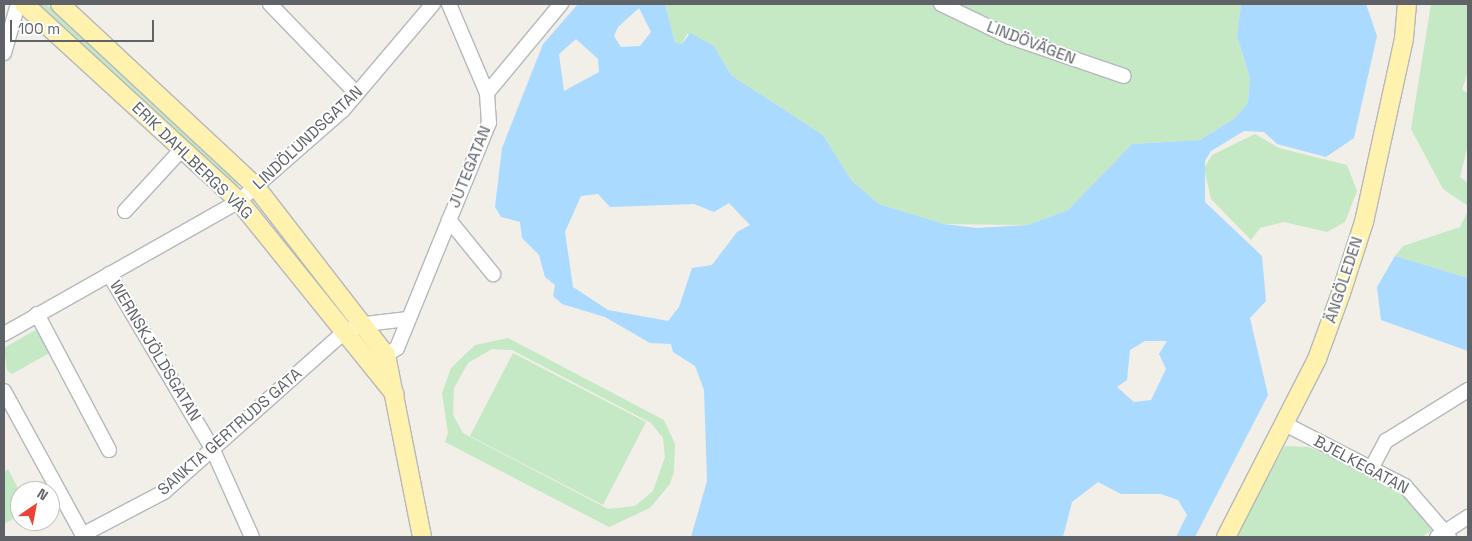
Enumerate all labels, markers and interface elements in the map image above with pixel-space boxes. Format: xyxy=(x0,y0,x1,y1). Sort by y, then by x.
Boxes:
scale bar xyxy=(12,10,156,42)
street label: LINDÖVÄGEN xyxy=(984,17,1078,69)
text: 100 m xyxy=(18,19,60,38)
street label: LINDÖLUNDSGATAN xyxy=(249,82,367,194)
street label: ERIK DAHLBERGS VÄG xyxy=(128,98,256,224)
street label: JUTEGATAN xyxy=(445,123,495,211)
street label: ÄNGÖLEDEN xyxy=(1321,234,1367,326)
street label: WERNSKJÖLDSGATAN xyxy=(105,277,205,425)
street label: SANKTA GERTRUDS GATA xyxy=(154,364,306,500)
street label: BJELKEGATAN xyxy=(1310,432,1412,498)
north arrow xyxy=(10,481,60,531)
text: N xyxy=(34,484,51,504)

